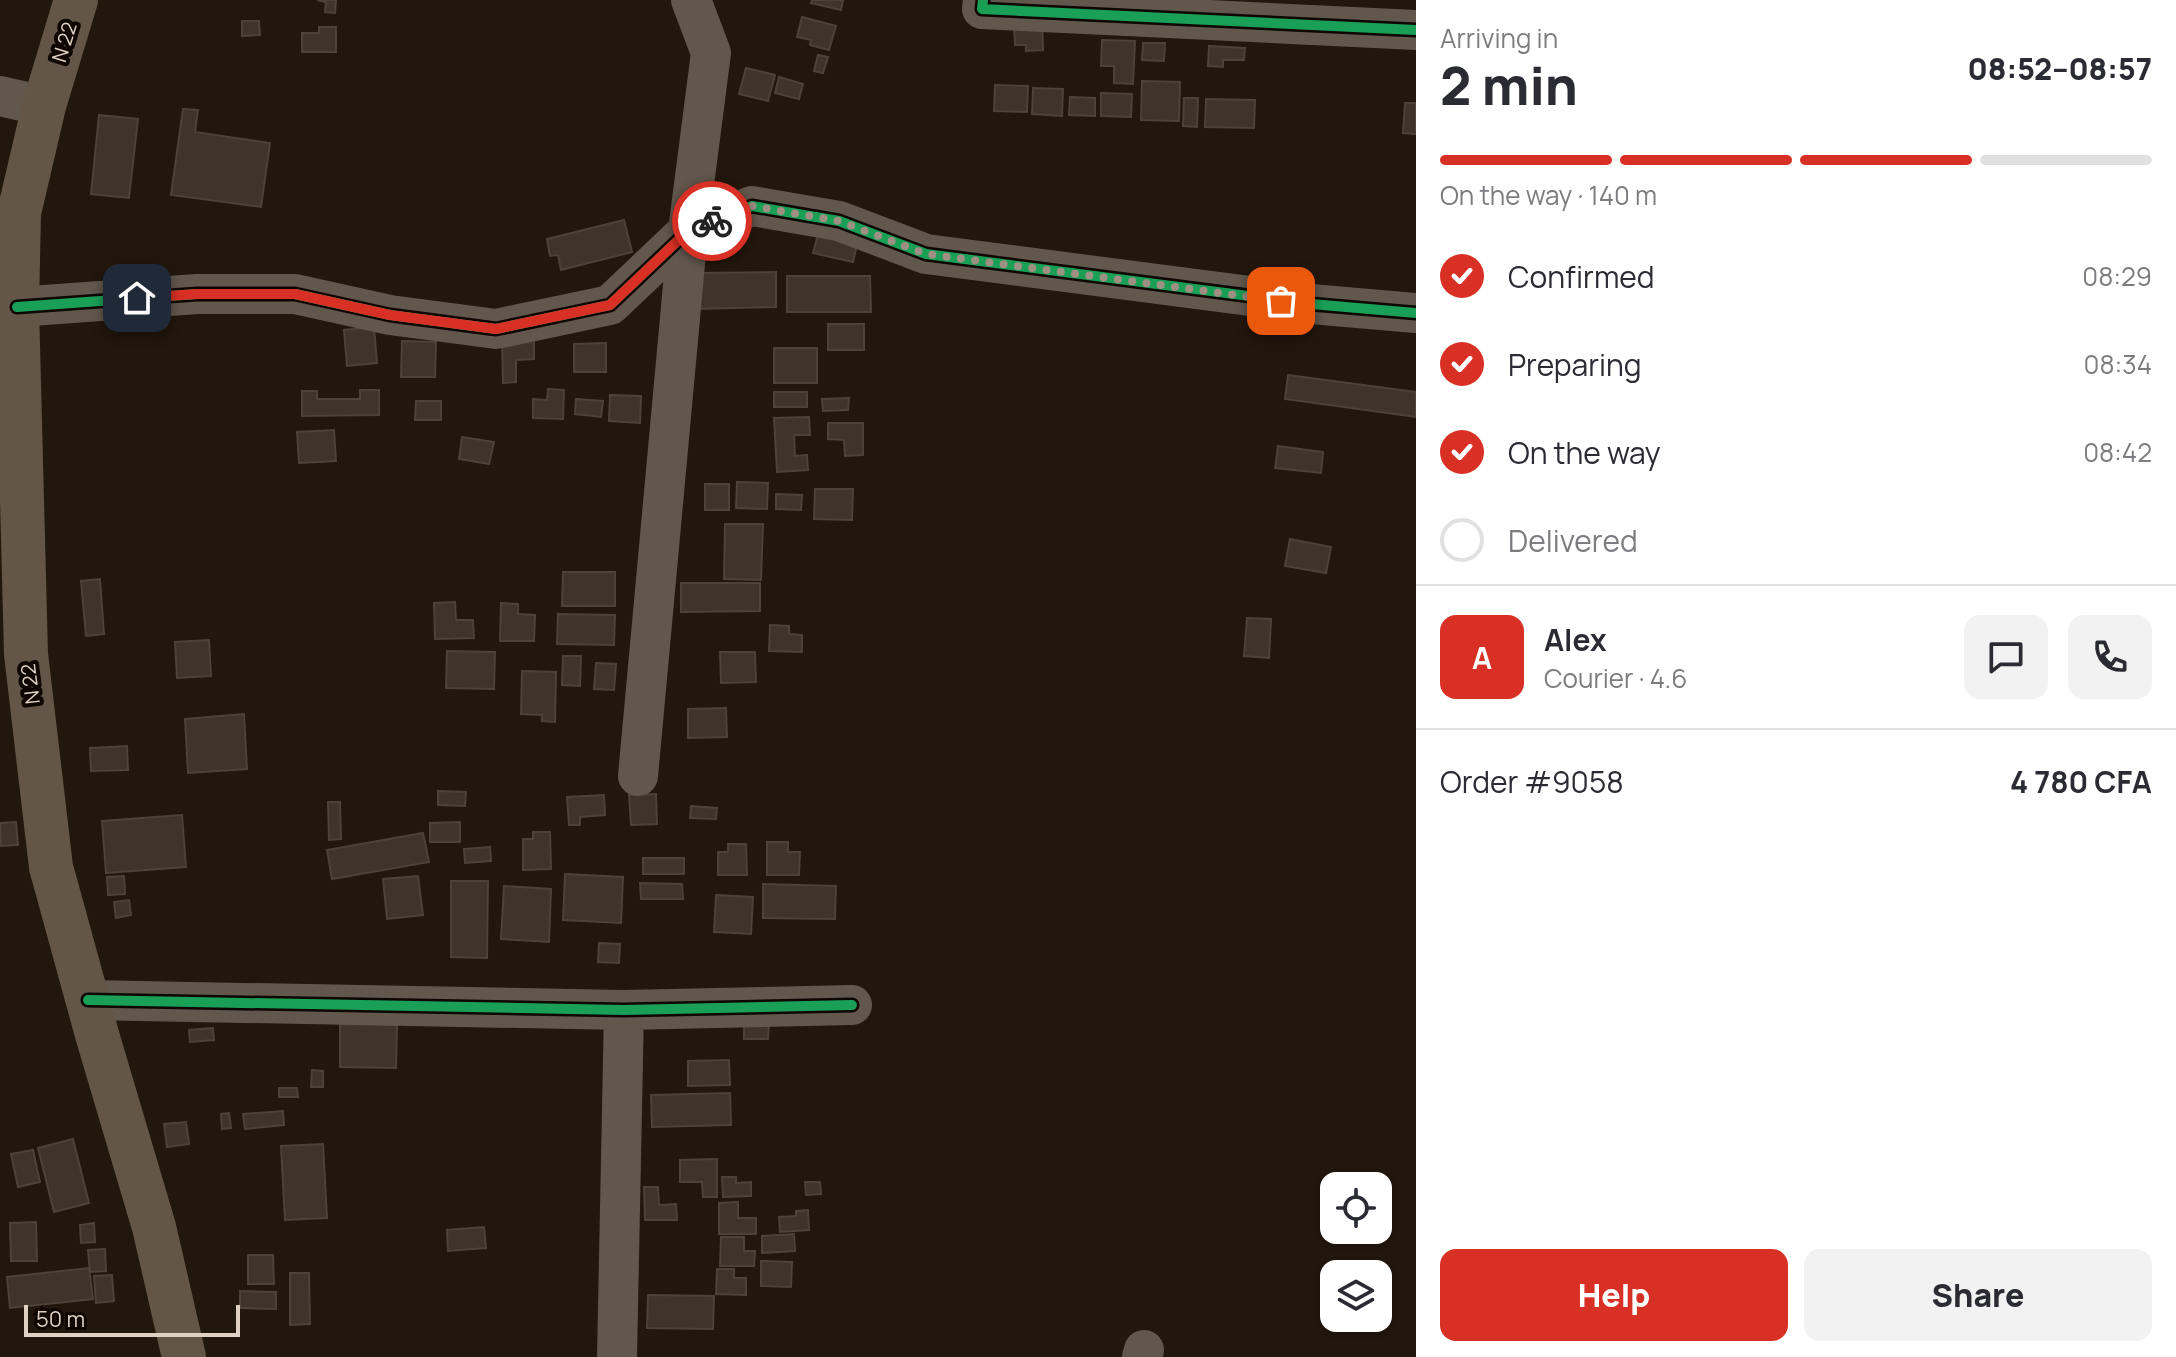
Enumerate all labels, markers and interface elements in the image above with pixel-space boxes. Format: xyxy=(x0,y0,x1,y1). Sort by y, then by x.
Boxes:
street label: N 22 xyxy=(45,19,83,65)
text: Arriving in xyxy=(1440,20,1558,56)
text: 08:52–08:57 xyxy=(1968,48,2152,89)
text: 2 min xyxy=(1440,50,1578,121)
text: On the way · 140 m xyxy=(1440,177,1657,213)
courier xyxy=(672,181,752,261)
icon: bike xyxy=(690,199,734,243)
icon: check xyxy=(1440,254,1484,298)
text: Confirmed xyxy=(1508,256,1655,297)
text: 08:29 xyxy=(2082,258,2152,294)
pin xyxy=(103,264,171,332)
pin xyxy=(1247,267,1315,335)
icon: home xyxy=(115,276,159,320)
icon: bag xyxy=(1259,279,1303,323)
icon: check xyxy=(1440,342,1484,386)
text: Preparing xyxy=(1508,344,1642,385)
text: 08:34 xyxy=(2084,346,2152,382)
icon: check xyxy=(1440,430,1484,474)
text: On the way xyxy=(1508,432,1661,473)
text: 08:42 xyxy=(2083,434,2152,470)
text: Delivered xyxy=(1508,520,1638,561)
button: chat xyxy=(1964,615,2048,699)
button: phone xyxy=(2068,615,2152,699)
text: Alex xyxy=(1544,619,1607,660)
text: A xyxy=(1472,637,1492,678)
text: Courier · 4.6 xyxy=(1544,660,1687,696)
street label: N 22 xyxy=(14,662,46,706)
text: Order #9058 xyxy=(1440,761,1624,802)
text: 4 780 CFA xyxy=(2010,761,2152,802)
map controls xyxy=(1320,1172,1392,1332)
button: locate xyxy=(1320,1172,1392,1244)
button: Help xyxy=(1440,1249,1788,1341)
button: Share xyxy=(1804,1249,2152,1341)
button: layers xyxy=(1320,1260,1392,1332)
scale bar xyxy=(24,1301,240,1337)
text: 50 m xyxy=(36,1304,85,1334)

